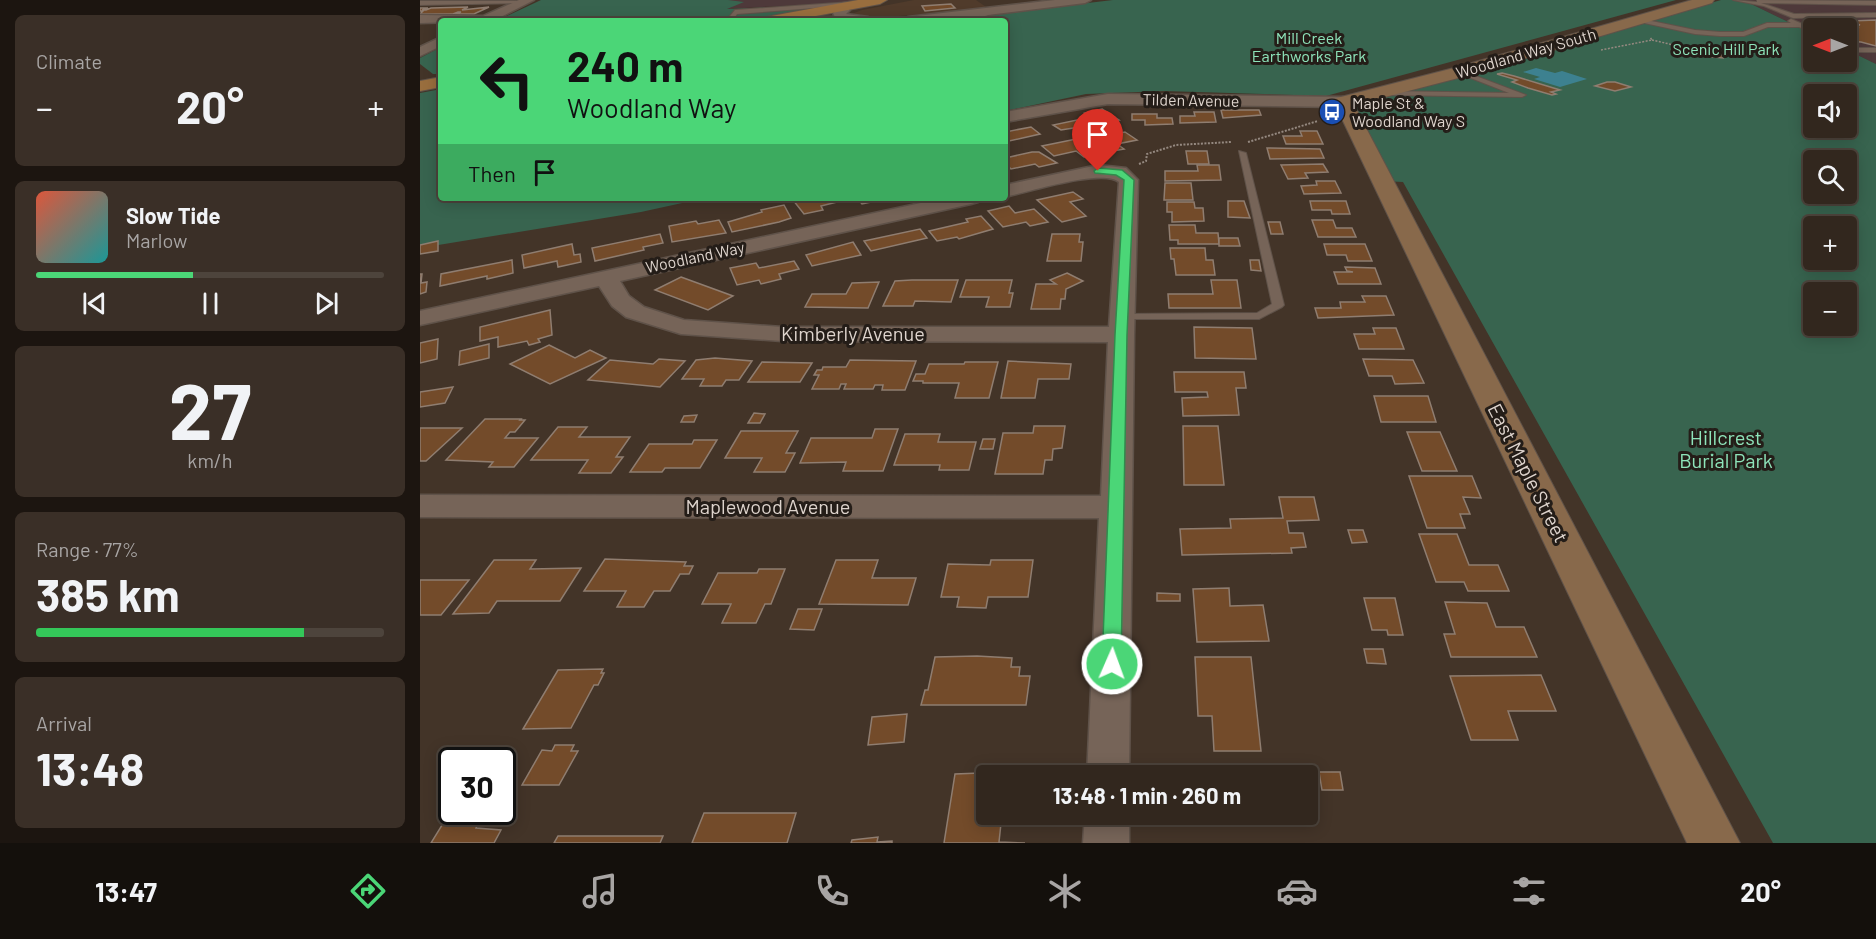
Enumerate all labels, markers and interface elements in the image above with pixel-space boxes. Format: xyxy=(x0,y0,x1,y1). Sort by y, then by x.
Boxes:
north arrow xyxy=(1803,18,1857,72)
map controls xyxy=(1803,18,1857,336)
street label: Woodland Way South xyxy=(1454,23,1598,82)
park label: Mill Creek Earthworks Park xyxy=(1252,28,1366,65)
park label: Scenic Hill Park xyxy=(1673,39,1779,58)
text: 240 m xyxy=(567,40,683,90)
icon: left xyxy=(468,42,546,120)
text: Climate xyxy=(36,49,102,73)
text: 20° xyxy=(176,79,244,133)
button: sound xyxy=(1803,84,1857,138)
text: − xyxy=(36,87,53,127)
text: + xyxy=(368,87,384,127)
street label: Tilden Avenue xyxy=(1143,89,1239,110)
text: Woodland Way xyxy=(567,91,737,123)
place label: Maple St & Woodland Way S xyxy=(1352,93,1465,130)
bus stop icon: Maple St & Woodland Way S xyxy=(1317,97,1347,127)
pin xyxy=(1072,109,1123,171)
icon: arrive xyxy=(1081,118,1114,151)
button: search xyxy=(1803,150,1857,204)
icon: arrive xyxy=(528,156,561,189)
text: Then xyxy=(468,160,516,186)
text: Slow Tide xyxy=(126,202,221,228)
button: + xyxy=(1803,216,1857,270)
text: Marlow xyxy=(126,228,187,252)
street label: Woodland Way xyxy=(644,237,747,276)
button: − xyxy=(1803,282,1857,336)
icon: previous xyxy=(78,287,111,320)
icon: pause xyxy=(194,287,227,320)
icon: next xyxy=(310,287,343,320)
street label: Kimberly Avenue xyxy=(781,321,925,345)
text: 27 xyxy=(169,362,251,456)
street label: East Maple Street xyxy=(1484,399,1574,546)
park label: Hillcrest Burial Park xyxy=(1679,425,1773,472)
text: km/h xyxy=(187,448,233,472)
street label: Maplewood Avenue xyxy=(686,494,850,518)
text: Range · 77% xyxy=(36,537,139,561)
text: 385 km xyxy=(36,567,179,621)
position arrow xyxy=(1080,632,1144,696)
text: Arrival xyxy=(36,711,92,735)
text: 13:48 xyxy=(36,741,144,795)
speed limit sign: 30 xyxy=(438,747,516,825)
text: 13:48 · 1 min · 260 m xyxy=(1053,782,1241,808)
icon: directions xyxy=(347,870,389,912)
icon: music xyxy=(579,870,621,912)
icon: phone xyxy=(811,870,853,912)
icon: climate xyxy=(1044,870,1086,912)
icon: car xyxy=(1276,870,1318,912)
icon: filters xyxy=(1508,870,1550,912)
text: 13:47 xyxy=(95,875,157,907)
text: 20° xyxy=(1740,875,1781,907)

